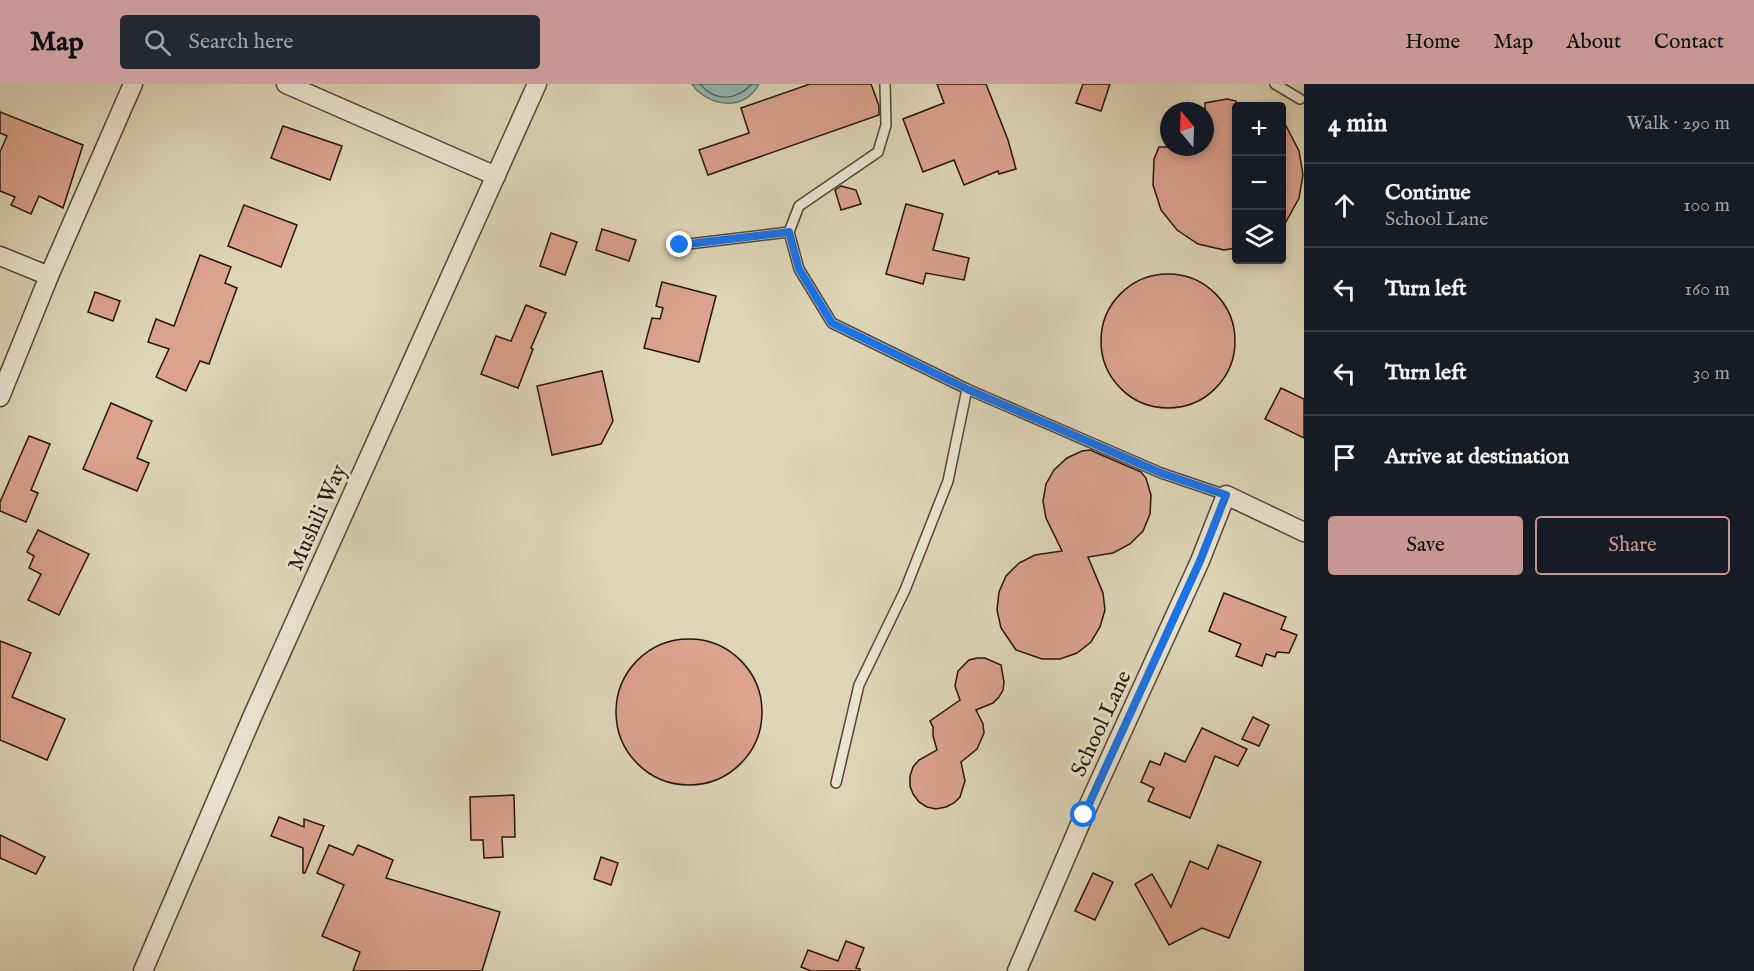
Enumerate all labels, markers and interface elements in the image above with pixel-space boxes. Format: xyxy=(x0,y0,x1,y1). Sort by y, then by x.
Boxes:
search box xyxy=(120,15,540,69)
text: Map xyxy=(30,25,84,60)
icon: search xyxy=(141,26,174,59)
text: Search here xyxy=(189,28,293,56)
text: Home xyxy=(1405,29,1460,56)
text: Map xyxy=(1493,29,1533,56)
text: About xyxy=(1566,29,1621,56)
text: Contact xyxy=(1654,29,1724,56)
north arrow xyxy=(1160,102,1214,156)
map controls xyxy=(1232,102,1286,264)
button: + xyxy=(1232,102,1286,156)
text: 4 min xyxy=(1328,107,1387,140)
text: Walk · 290 m xyxy=(1626,111,1730,136)
button: − xyxy=(1232,156,1286,210)
text: Continue xyxy=(1385,179,1471,207)
icon: ahead xyxy=(1328,189,1361,222)
text: 100 m xyxy=(1683,193,1730,218)
text: School Lane xyxy=(1385,207,1488,232)
button: layers xyxy=(1232,210,1286,264)
route end xyxy=(666,231,692,257)
icon: left xyxy=(1328,273,1361,306)
text: Turn left xyxy=(1385,275,1467,303)
text: 160 m xyxy=(1684,277,1730,302)
icon: left xyxy=(1328,357,1361,390)
text: Turn left xyxy=(1385,359,1467,387)
text: 30 m xyxy=(1693,361,1730,386)
icon: arrive xyxy=(1328,441,1361,474)
text: Arrive at destination xyxy=(1385,443,1569,471)
street label: Mushili Way xyxy=(282,460,354,575)
button: Save xyxy=(1328,516,1523,575)
button: Share xyxy=(1535,516,1730,575)
street label: School Lane xyxy=(1065,666,1139,781)
route start xyxy=(1070,801,1096,827)

